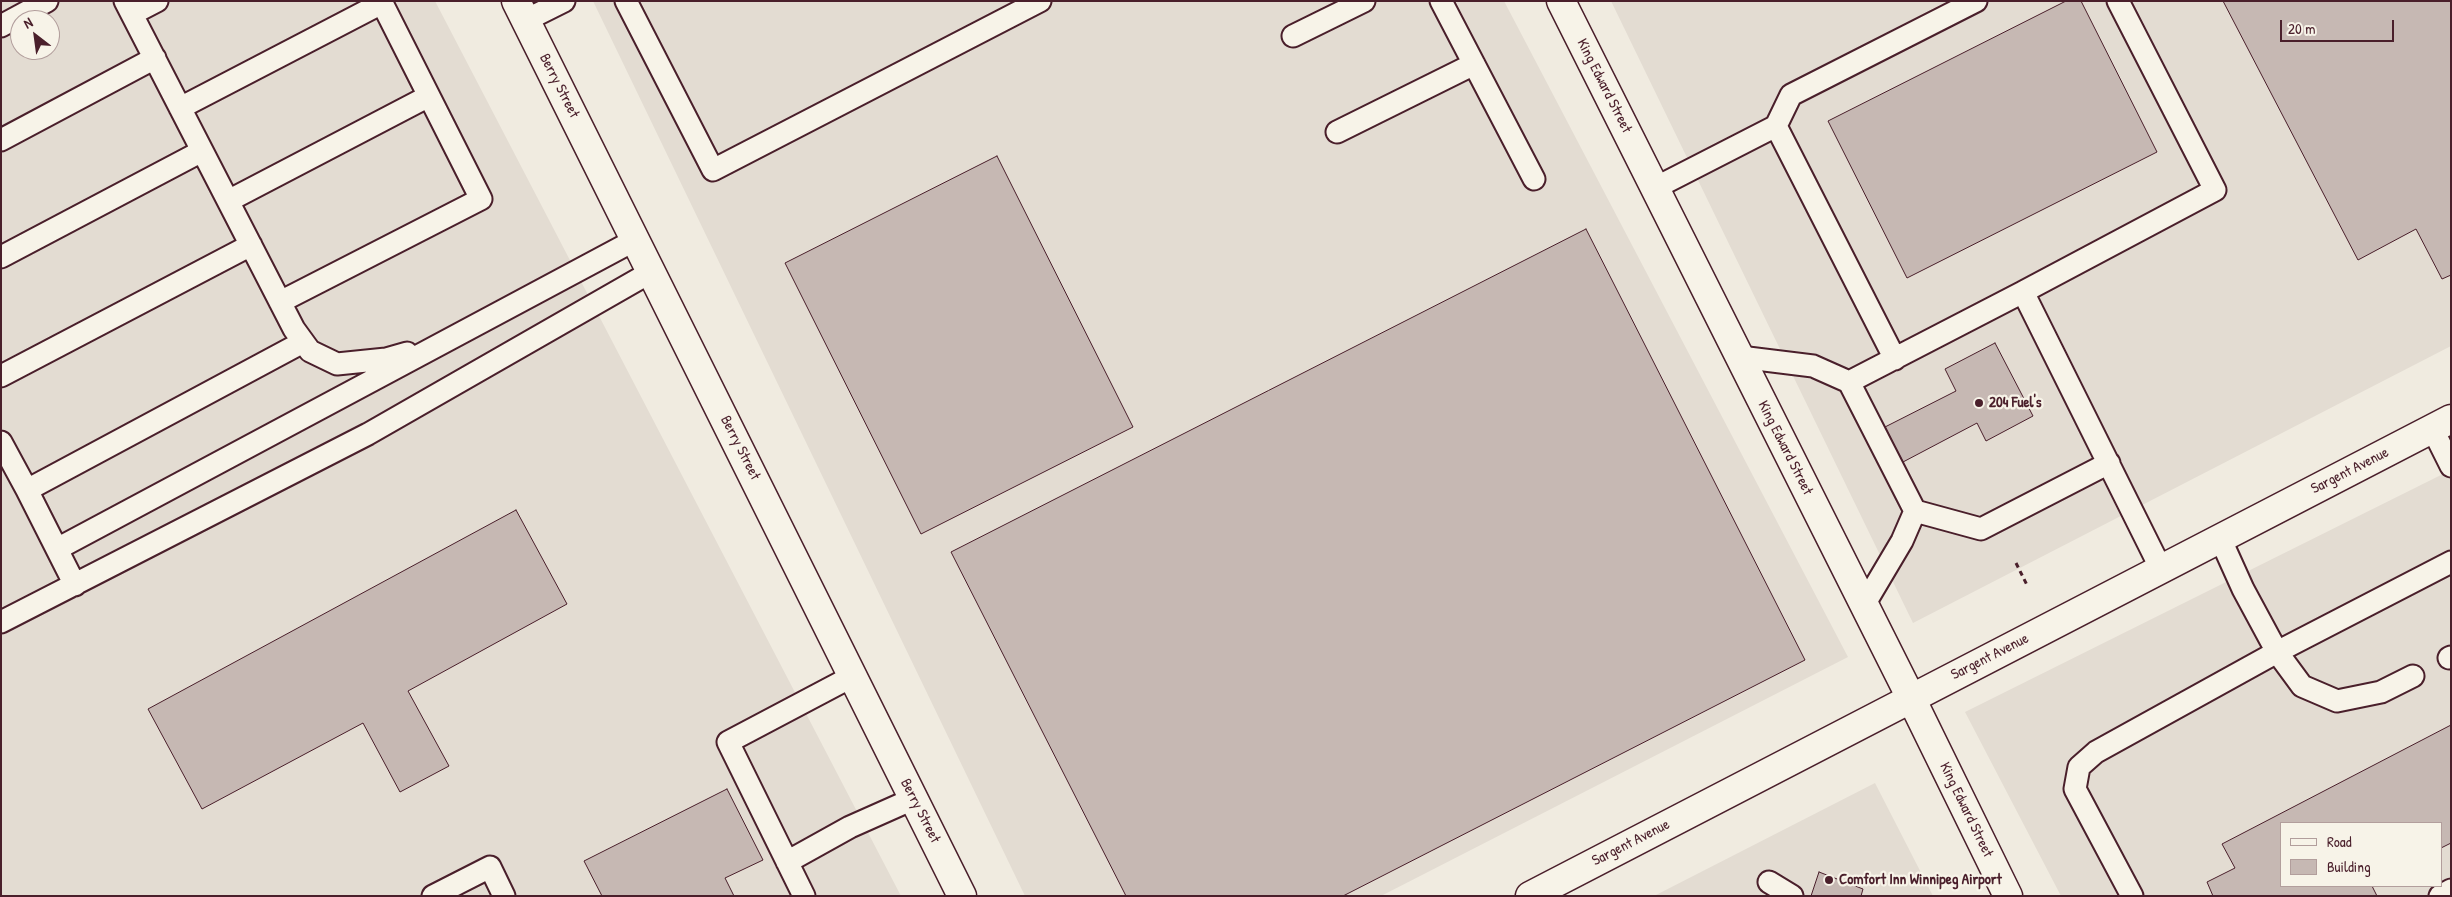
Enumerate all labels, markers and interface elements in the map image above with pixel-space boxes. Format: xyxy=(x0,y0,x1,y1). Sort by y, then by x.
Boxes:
north arrow xyxy=(10,10,60,60)
scale bar xyxy=(2282,10,2396,42)
text: N xyxy=(20,12,36,33)
text: 20 m xyxy=(2288,18,2315,39)
street label: King Edward Street xyxy=(1573,36,1635,136)
street label: Berry Street xyxy=(535,51,583,121)
place label: 204 Fuel's xyxy=(1989,394,2042,412)
marker: 204 Fuel's xyxy=(1973,397,1985,409)
street label: King Edward Street xyxy=(1754,398,1816,498)
street label: Berry Street xyxy=(716,413,764,483)
street label: Sargent Avenue xyxy=(2308,444,2392,498)
street label: Sargent Avenue xyxy=(1948,630,2032,684)
street label: King Edward Street xyxy=(1935,760,1997,860)
street label: Berry Street xyxy=(896,776,944,846)
street label: Sargent Avenue xyxy=(1589,816,1673,870)
legend xyxy=(2280,822,2442,887)
text: Road xyxy=(2327,831,2352,852)
text: Building xyxy=(2327,856,2371,877)
place label: Comfort Inn Winnipeg Airport xyxy=(1839,871,2002,889)
marker: Comfort Inn Winnipeg Airport xyxy=(1823,874,1835,886)

